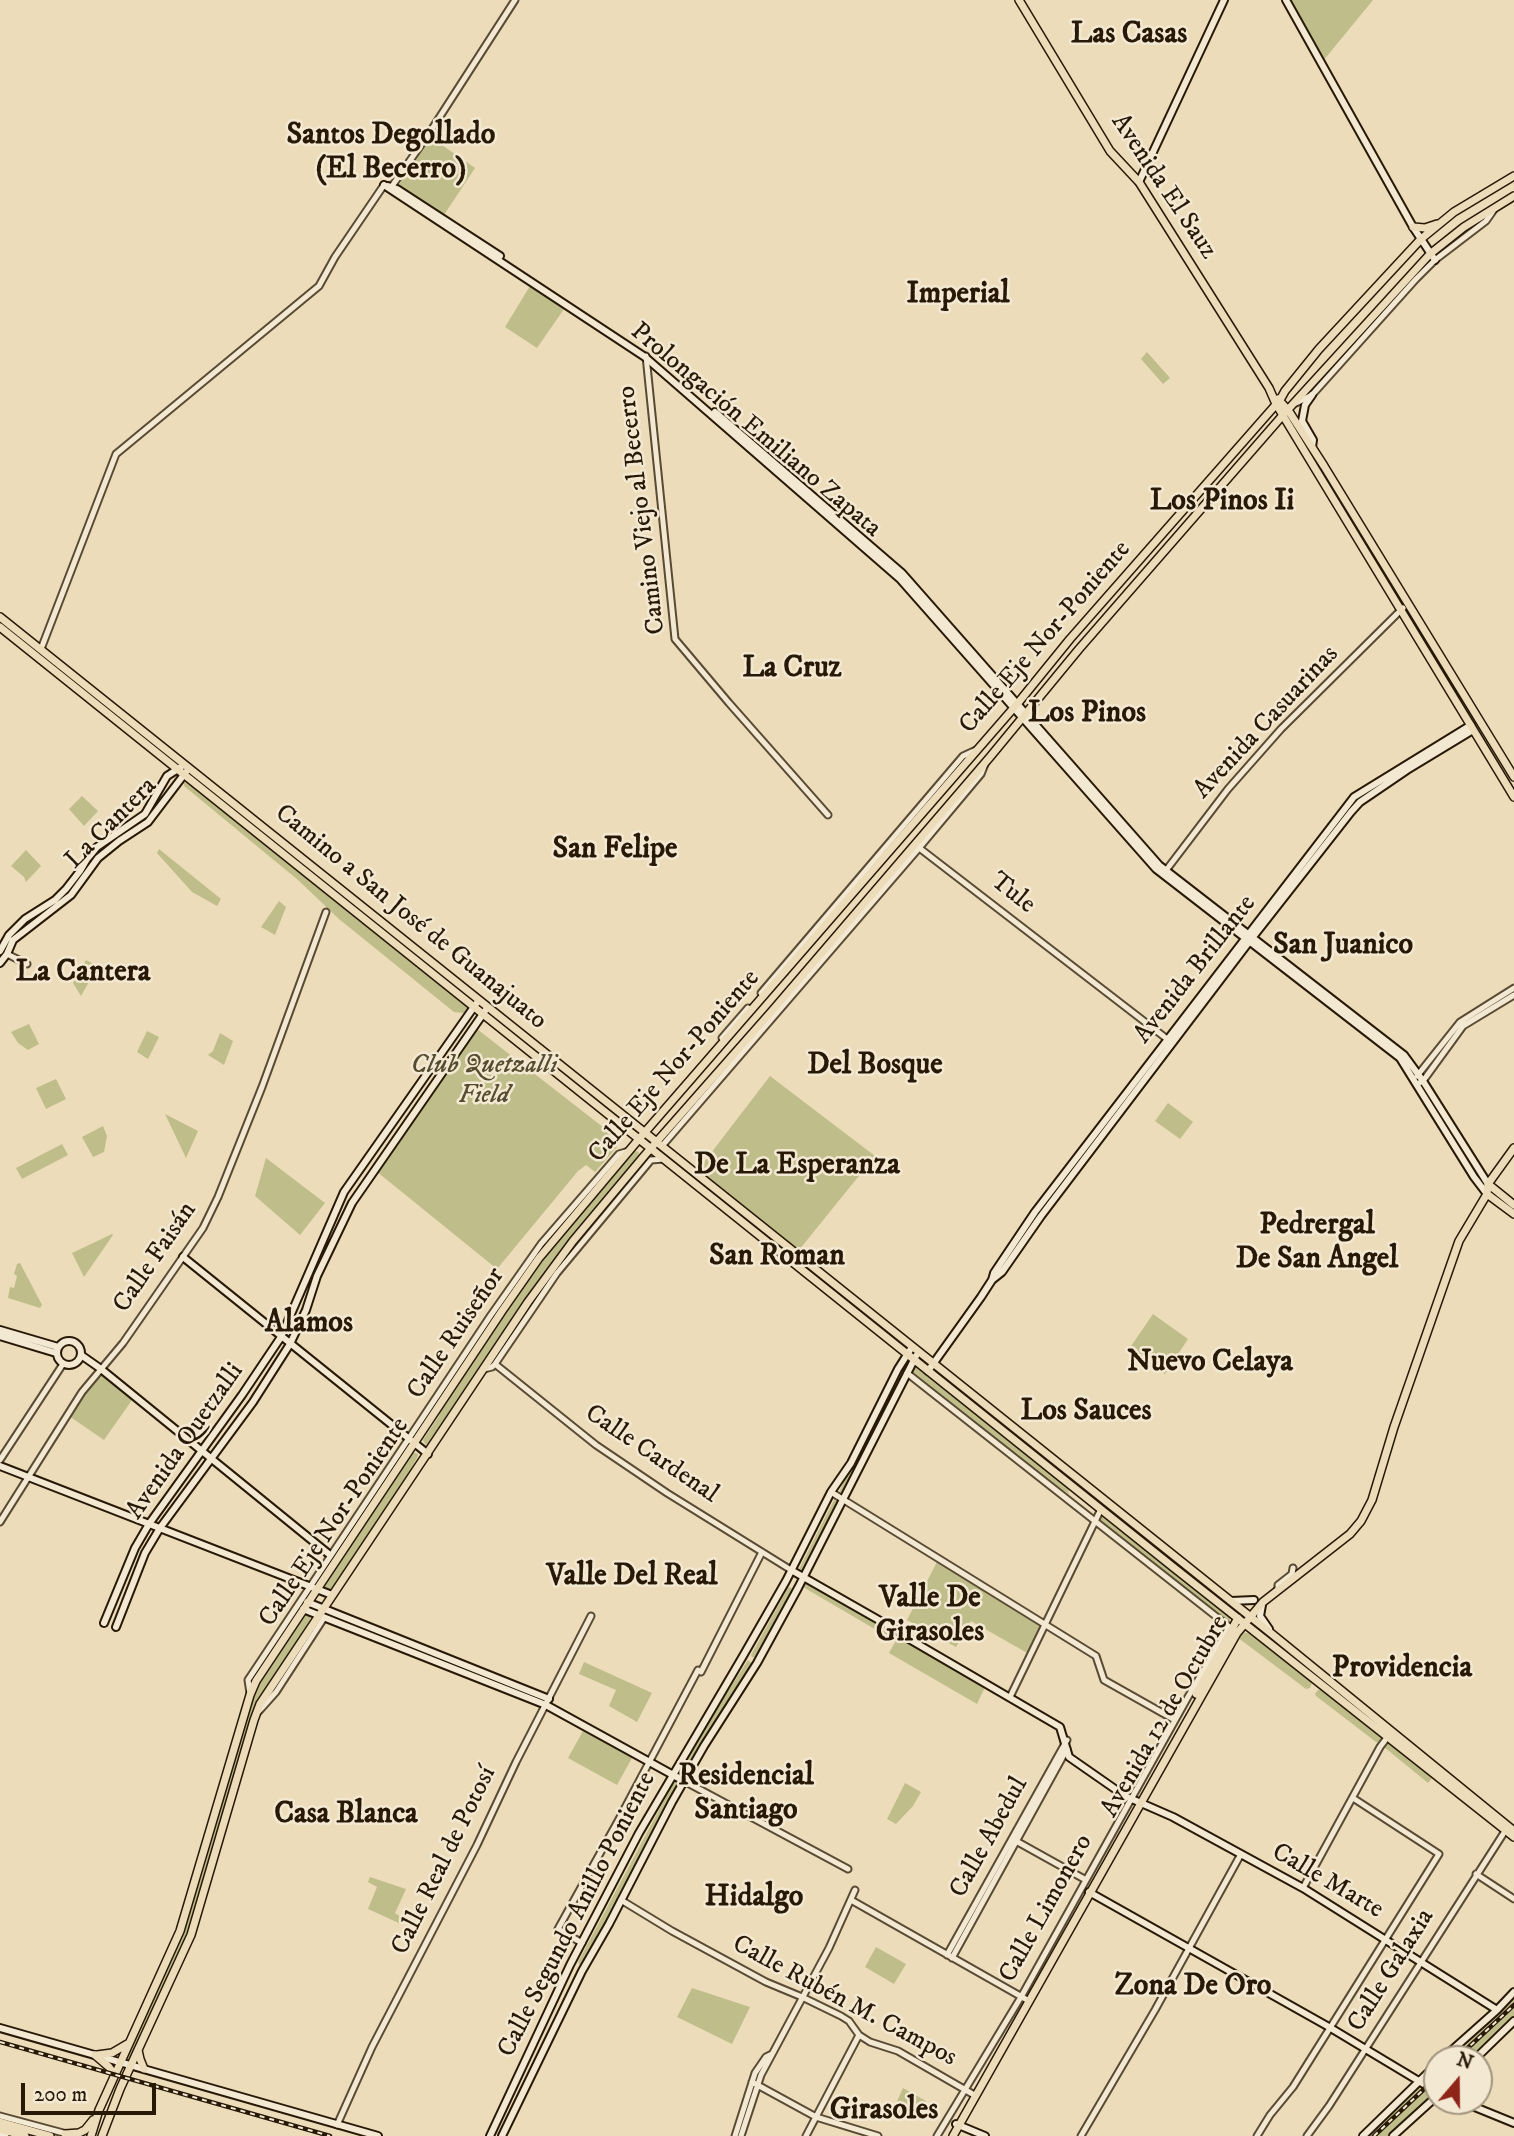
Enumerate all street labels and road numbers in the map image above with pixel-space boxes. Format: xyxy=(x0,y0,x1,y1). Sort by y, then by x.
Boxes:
street label: Avenida El Sauz xyxy=(1103,108,1223,266)
street label: Prolongación Emiliano Zapata xyxy=(623,317,887,545)
street label: Camino Viejo al Becerro xyxy=(612,384,674,636)
street label: Calle Eje Nor-Poniente xyxy=(954,535,1138,741)
street label: Avenida Casuarinas xyxy=(1188,640,1346,806)
street label: La Cantera xyxy=(60,772,164,876)
street label: Camino a San José de Guanajuato xyxy=(268,799,552,1037)
street label: Tule xyxy=(983,867,1041,921)
street label: Avenida Brillante xyxy=(1128,889,1264,1051)
street label: Calle Eje Nor-Poniente xyxy=(583,964,767,1170)
street label: Calle Faisán xyxy=(108,1197,204,1319)
street label: Calle Ruiseñor xyxy=(402,1262,512,1406)
street label: Avenida Quetzalli xyxy=(121,1358,251,1526)
street label: Calle Cardenal xyxy=(578,1399,724,1511)
street label: Calle Eje Nor-Poniente xyxy=(253,1412,417,1634)
street label: Avenida 12 de Octubre xyxy=(1095,1610,1237,1824)
street label: Calle Real de Potosí xyxy=(386,1762,504,1960)
street label: Calle Segundo Anillo Poniente xyxy=(492,1767,664,2063)
street label: Calle Abedul xyxy=(944,1772,1036,1904)
street label: Calle Limonero xyxy=(994,1830,1100,1988)
street label: Calle Marte xyxy=(1266,1838,1388,1926)
street label: Calle Galaxia xyxy=(1342,1904,1442,2038)
street label: Calle Rubén M. Campos xyxy=(726,1930,962,2074)

